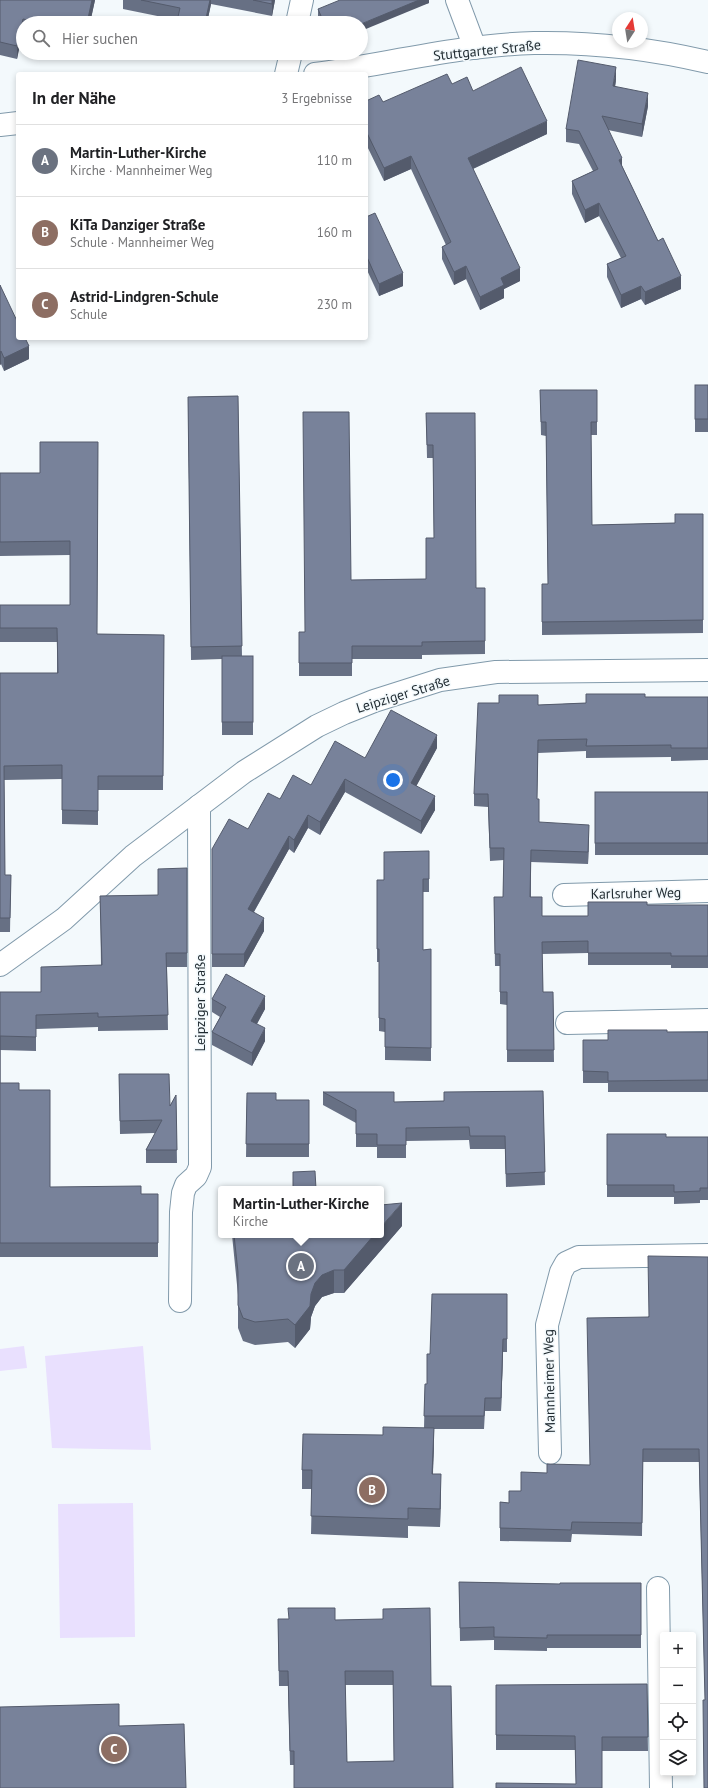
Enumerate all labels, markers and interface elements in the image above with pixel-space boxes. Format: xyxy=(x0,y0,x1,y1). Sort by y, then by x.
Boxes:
north arrow xyxy=(612,12,648,48)
search box xyxy=(16,16,368,60)
icon: search xyxy=(30,27,52,49)
text: Hier suchen xyxy=(62,29,138,48)
street label: Stuttgarter Straße xyxy=(432,35,542,65)
text: In der Nähe xyxy=(32,87,116,109)
text: 3 Ergebnisse xyxy=(281,90,352,107)
text: Martin-Luther-Kirche xyxy=(70,143,206,162)
text: A xyxy=(41,152,49,169)
text: 110 m xyxy=(317,152,352,169)
text: Kirche · Mannheimer Weg xyxy=(70,162,212,179)
text: KiTa Danziger Straße xyxy=(70,215,205,234)
text: B xyxy=(41,224,49,241)
text: 160 m xyxy=(317,224,352,241)
text: Schule · Mannheimer Weg xyxy=(70,234,214,251)
text: Astrid-Lindgren-Schule xyxy=(70,287,219,306)
text: C xyxy=(41,296,49,313)
text: 230 m xyxy=(317,296,352,313)
text: Schule xyxy=(70,306,107,323)
street label: Leipziger Straße xyxy=(354,671,452,717)
your location xyxy=(383,770,403,790)
street label: Karlsruher Weg xyxy=(591,883,681,903)
street label: Leipziger Straße xyxy=(191,954,209,1052)
popup xyxy=(218,1186,384,1238)
text: Martin-Luther-Kirche xyxy=(233,1194,369,1213)
text: Kirche xyxy=(233,1213,268,1230)
pin: A xyxy=(288,1251,314,1281)
street label: Mannheimer Weg xyxy=(539,1329,559,1433)
pin: B xyxy=(359,1475,385,1505)
map controls xyxy=(660,1632,696,1776)
button: + xyxy=(660,1632,696,1668)
button: − xyxy=(660,1668,696,1704)
button: locate xyxy=(660,1704,696,1740)
pin: C xyxy=(101,1734,127,1764)
button: layers xyxy=(660,1740,696,1776)

